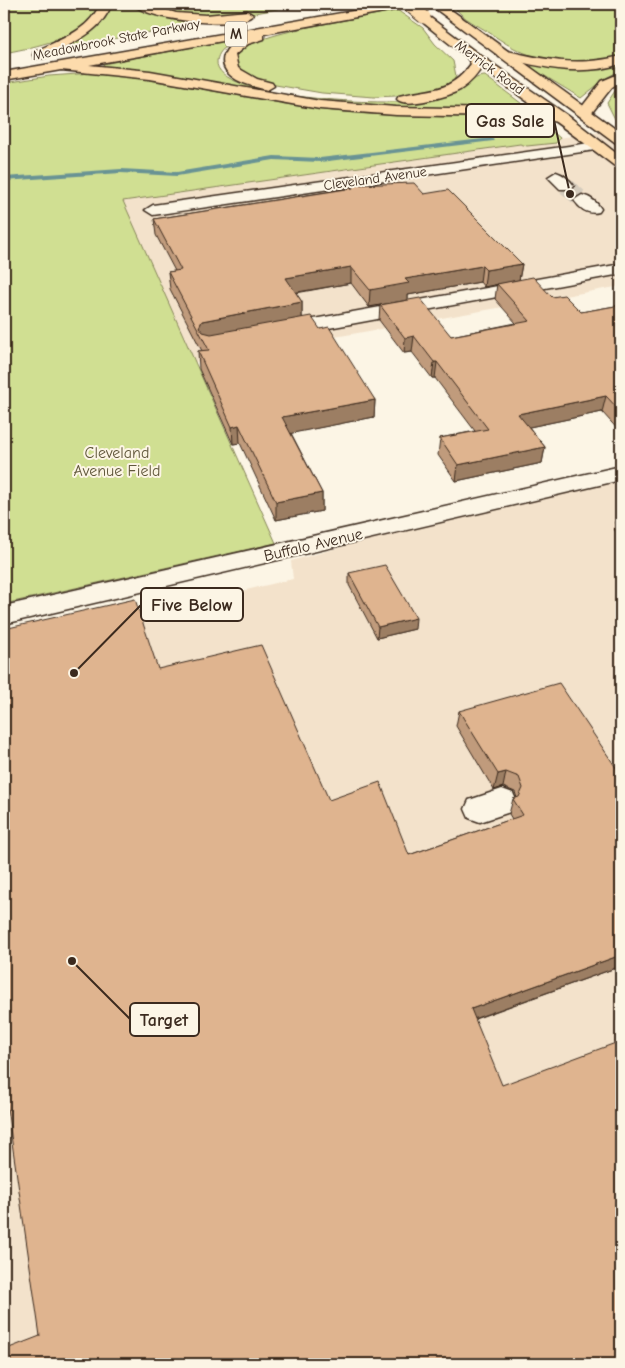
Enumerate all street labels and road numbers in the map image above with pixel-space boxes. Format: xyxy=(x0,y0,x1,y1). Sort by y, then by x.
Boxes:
street label: Meadowbrook State Parkway xyxy=(31,15,202,64)
road number: M xyxy=(225,22,247,46)
street label: Merrick Road xyxy=(452,37,528,98)
street label: Cleveland Avenue xyxy=(322,163,428,194)
street label: Buffalo Avenue xyxy=(262,525,364,565)

